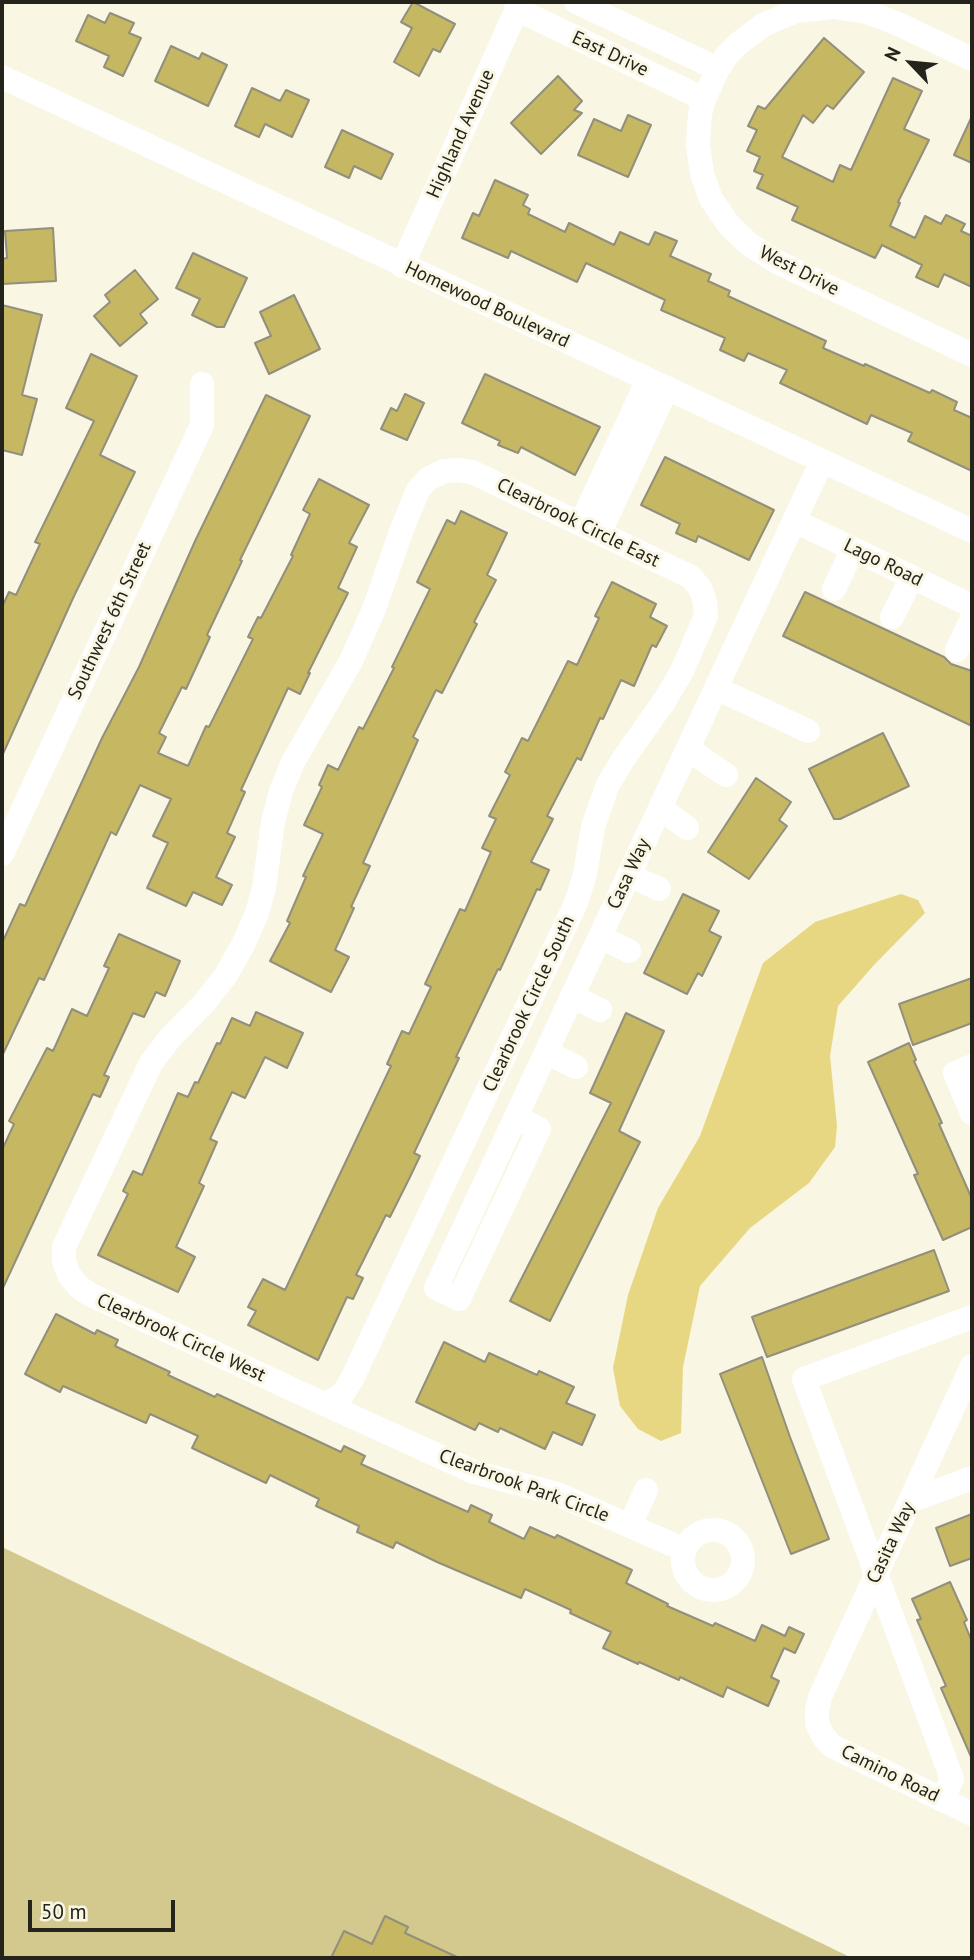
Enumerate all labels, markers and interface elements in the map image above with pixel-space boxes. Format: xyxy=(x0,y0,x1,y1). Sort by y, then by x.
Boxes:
street label: East Drive xyxy=(568,26,652,82)
north arrow xyxy=(876,28,946,98)
text: N xyxy=(879,43,906,65)
street label: Highland Avenue xyxy=(422,66,500,202)
street label: West Drive xyxy=(755,241,843,301)
street label: Homewood Boulevard xyxy=(401,257,573,353)
street label: Clearbrook Circle East xyxy=(493,474,663,572)
street label: Lago Road xyxy=(840,534,926,592)
street label: Southwest 6th Street xyxy=(64,539,156,703)
street label: Casa Way xyxy=(603,835,655,913)
street label: Clearbrook Circle South xyxy=(478,912,580,1096)
street label: Clearbrook Circle West xyxy=(93,1289,269,1387)
street label: Clearbrook Park Circle xyxy=(436,1445,612,1527)
street label: Casita Way xyxy=(862,1499,920,1587)
street label: Camino Road xyxy=(837,1740,943,1808)
scale bar xyxy=(32,1886,178,1930)
text: 50 m xyxy=(41,1898,87,1925)

